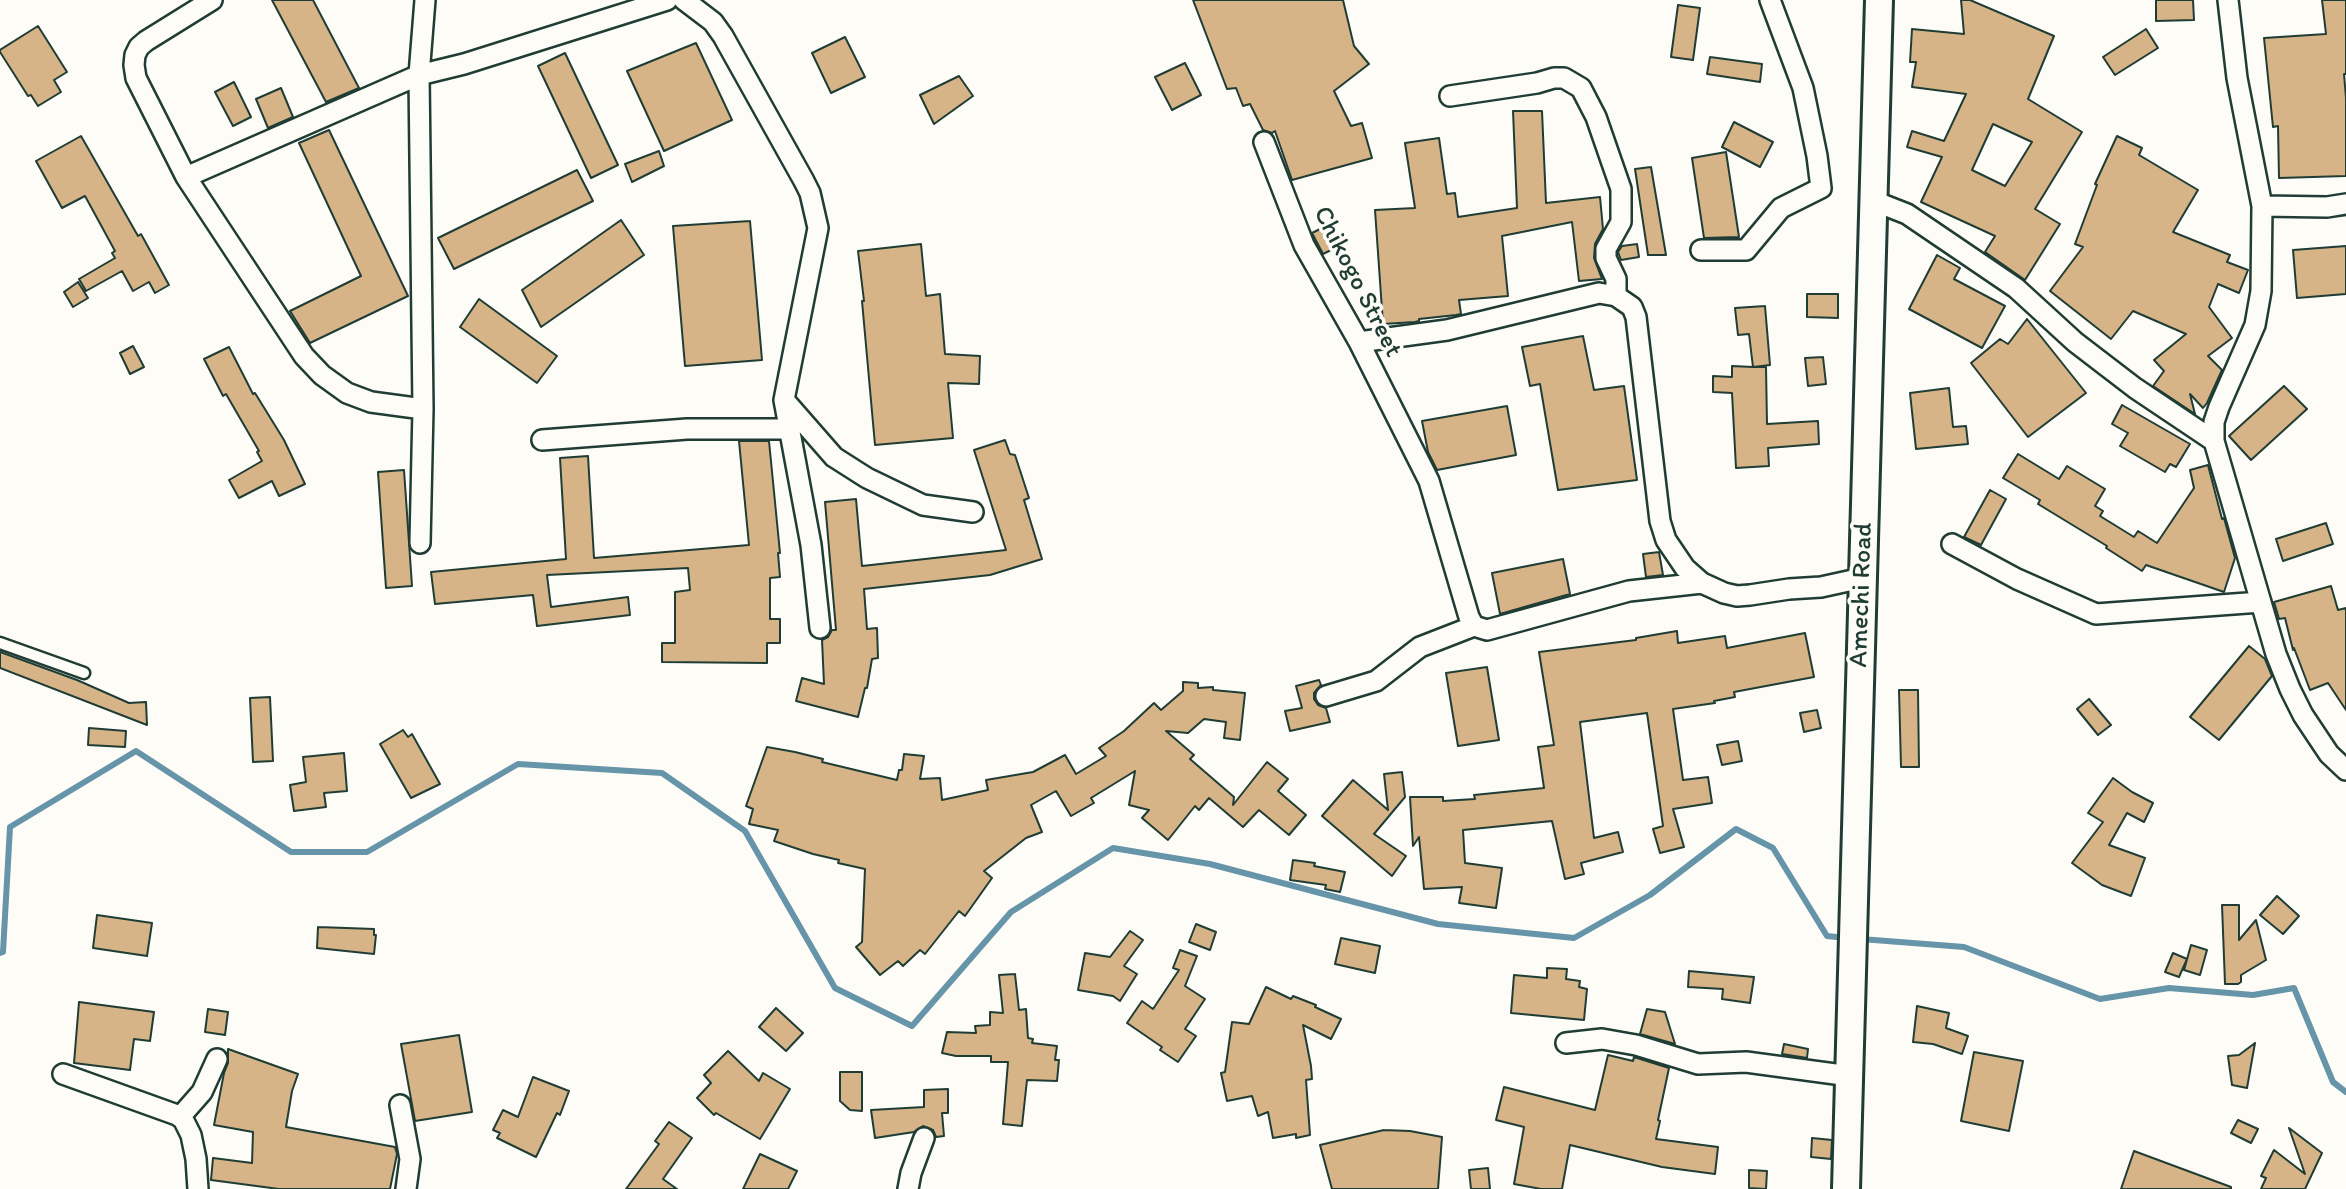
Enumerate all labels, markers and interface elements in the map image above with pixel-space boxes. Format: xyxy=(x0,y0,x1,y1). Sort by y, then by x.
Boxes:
street label: Chikogo Street xyxy=(1306,201,1408,363)
street label: Amechi Road xyxy=(1844,522,1880,668)

